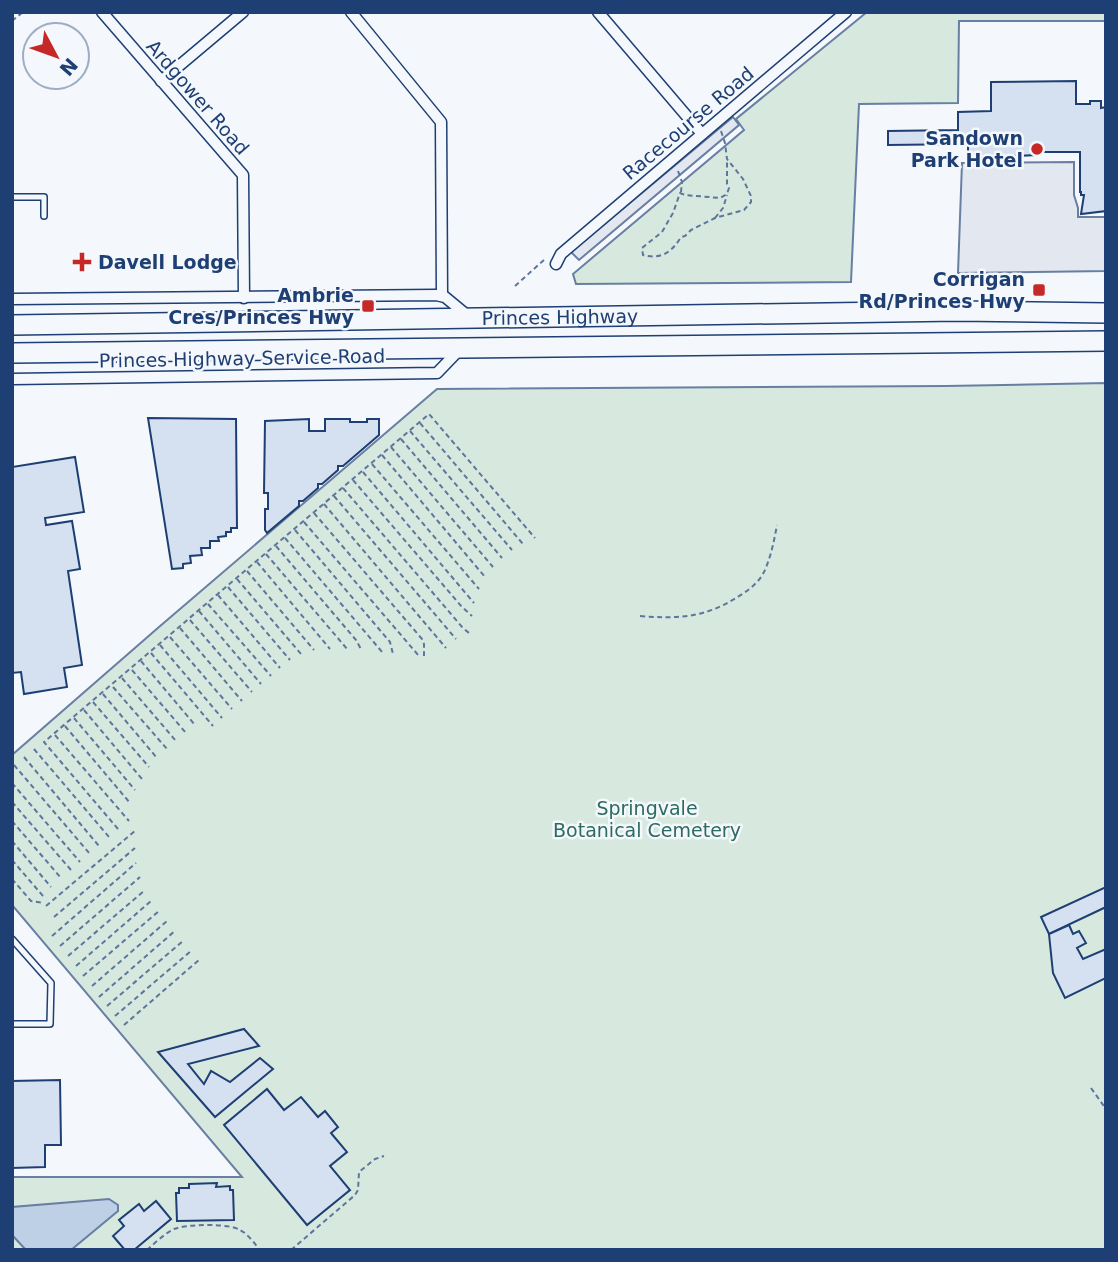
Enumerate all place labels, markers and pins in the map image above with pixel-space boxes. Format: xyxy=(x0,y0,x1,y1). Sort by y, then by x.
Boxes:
place label: Sandown Park Hotel xyxy=(911,127,1023,171)
marker: Sandown Park Hotel xyxy=(1029,141,1045,157)
place label: Davell Lodge xyxy=(98,251,237,273)
marker: Davell Lodge xyxy=(72,252,92,272)
place label: Corrigan Rd/Princes Hwy xyxy=(859,268,1026,312)
marker: Corrigan Rd/Princes Hwy xyxy=(1031,282,1047,298)
place label: Ambrie Cres/Princes Hwy xyxy=(168,284,355,328)
marker: Ambrie Cres/Princes Hwy xyxy=(360,298,376,314)

